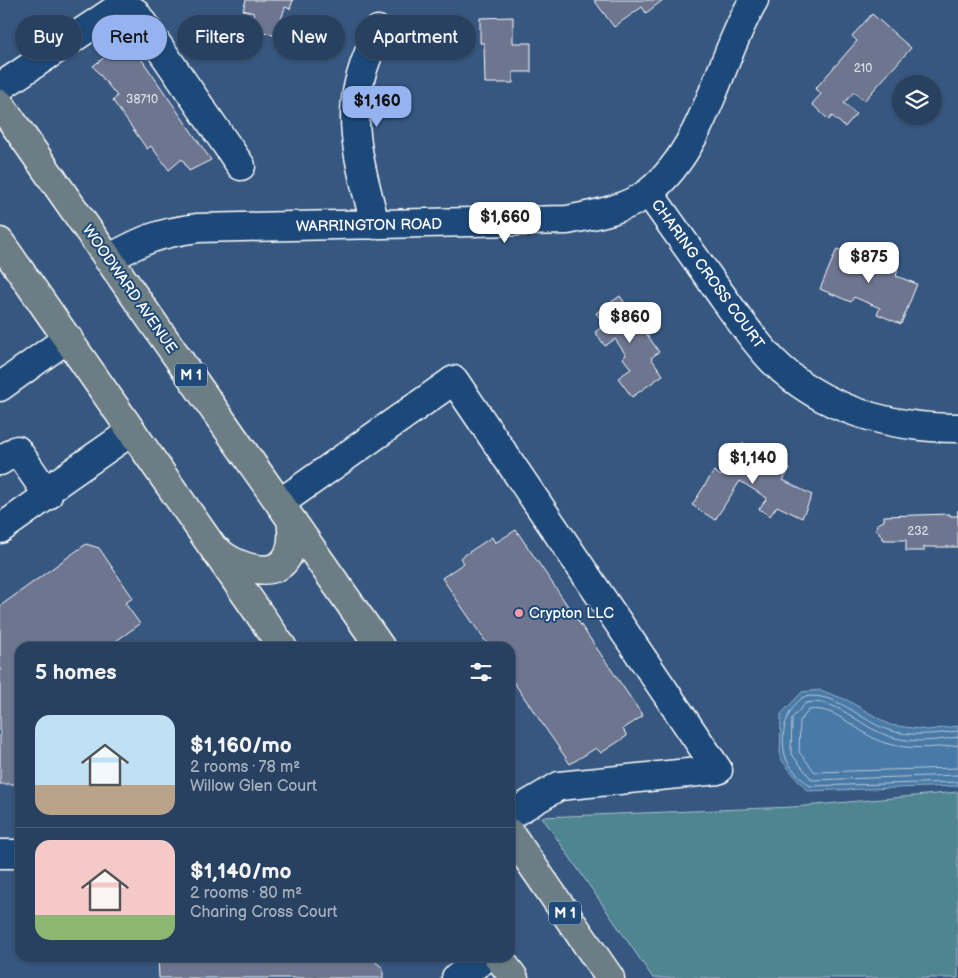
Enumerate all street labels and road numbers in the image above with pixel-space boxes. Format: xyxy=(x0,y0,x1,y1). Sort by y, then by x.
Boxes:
street label: CHARING CROSS COURT xyxy=(647,196,768,353)
street label: WARRINGTON ROAD xyxy=(296,215,442,236)
street label: WOODWARD AVENUE xyxy=(78,221,181,357)
road number: M 1 xyxy=(175,364,207,386)
road number: M 1 xyxy=(549,901,581,924)

